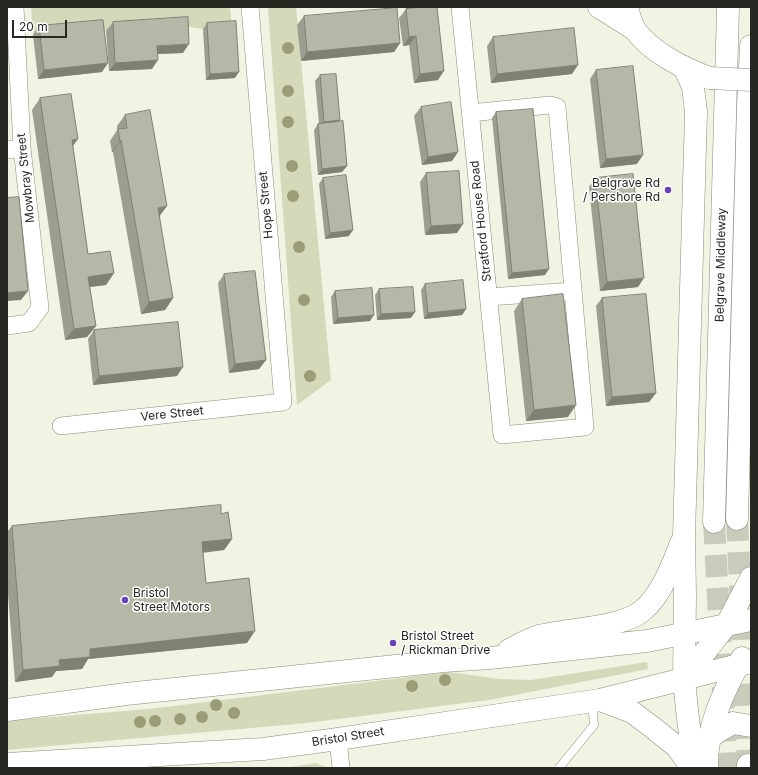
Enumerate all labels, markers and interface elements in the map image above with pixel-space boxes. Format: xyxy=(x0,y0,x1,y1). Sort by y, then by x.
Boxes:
scale bar xyxy=(14,12,69,38)
text: 20 m xyxy=(19,19,48,34)
street label: Mowbray Street xyxy=(14,132,38,224)
street label: Stratford House Road xyxy=(467,160,495,282)
street label: Hope Street xyxy=(256,171,276,239)
place label: Belgrave Rd / Pershore Rd xyxy=(583,176,660,204)
marker: Belgrave Rd / Pershore Rd xyxy=(663,185,673,195)
street label: Belgrave Middleway xyxy=(713,208,729,322)
street label: Vere Street xyxy=(140,404,204,424)
place label: Bristol Street Motors xyxy=(133,586,210,614)
marker: Bristol Street Motors xyxy=(120,595,130,605)
place label: Bristol Street / Rickman Drive xyxy=(401,629,490,657)
marker: Bristol Street / Rickman Drive xyxy=(388,638,398,648)
street label: Bristol Street xyxy=(311,724,385,750)

